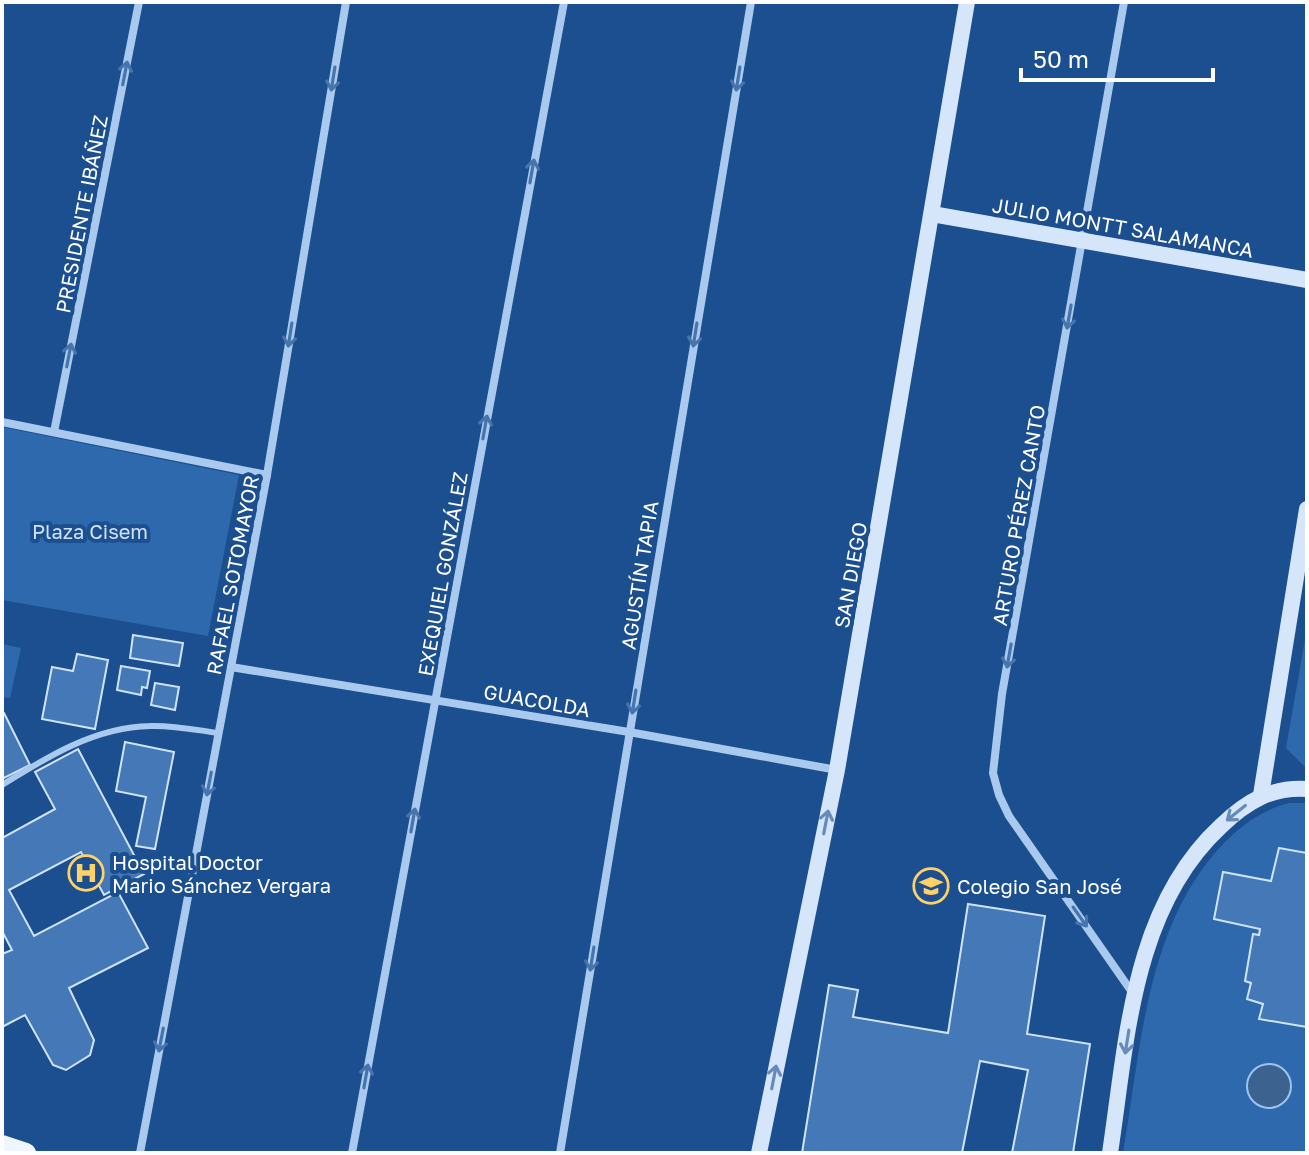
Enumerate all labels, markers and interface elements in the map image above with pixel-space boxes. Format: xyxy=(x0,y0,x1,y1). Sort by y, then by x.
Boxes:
scale bar xyxy=(1021,32,1213,82)
text: 50 m xyxy=(1033,44,1089,73)
one-way arrow xyxy=(119,60,134,86)
one-way arrow xyxy=(325,66,340,91)
one-way arrow xyxy=(730,66,745,91)
street label: PRESIDENTE IBÁÑEZ xyxy=(50,113,112,315)
one-way arrow xyxy=(526,159,541,185)
street label: JULIO MONTT SALAMANCA xyxy=(991,192,1255,262)
one-way arrow xyxy=(1060,304,1075,329)
one-way arrow xyxy=(282,322,297,348)
one-way arrow xyxy=(687,322,702,348)
one-way arrow xyxy=(62,343,77,368)
street label: ARTURO PÉREZ CANTO xyxy=(987,403,1049,627)
one-way arrow xyxy=(479,415,494,440)
street label: EXEQUIEL GONZÁLEZ xyxy=(412,470,472,678)
street label: RAFAEL SOTOMAYOR xyxy=(201,473,263,677)
street label: AGUSTÍN TAPIA xyxy=(615,499,663,651)
park label: Plaza Cisem xyxy=(32,519,148,543)
street label: SAN DIEGO xyxy=(829,520,871,630)
one-way arrow xyxy=(1000,643,1015,668)
street label: GUACOLDA xyxy=(482,679,592,721)
one-way arrow xyxy=(626,689,641,715)
one-way arrow xyxy=(200,771,215,796)
one-way arrow xyxy=(1226,804,1247,822)
one-way arrow xyxy=(406,808,421,834)
one-way arrow xyxy=(819,809,834,835)
place label: Hospital Doctor Mario Sánchez Vergara xyxy=(112,850,331,897)
hospital icon: Hospital Doctor Mario Sánchez Vergara xyxy=(67,854,105,892)
school or university icon: Colegio San José xyxy=(912,867,950,905)
place label: Colegio San José xyxy=(957,874,1122,898)
one-way arrow xyxy=(1072,906,1088,928)
one-way arrow xyxy=(583,946,598,971)
one-way arrow xyxy=(152,1026,167,1052)
one-way arrow xyxy=(1119,1028,1134,1054)
one-way arrow xyxy=(360,1064,375,1089)
one-way arrow xyxy=(768,1064,783,1090)

